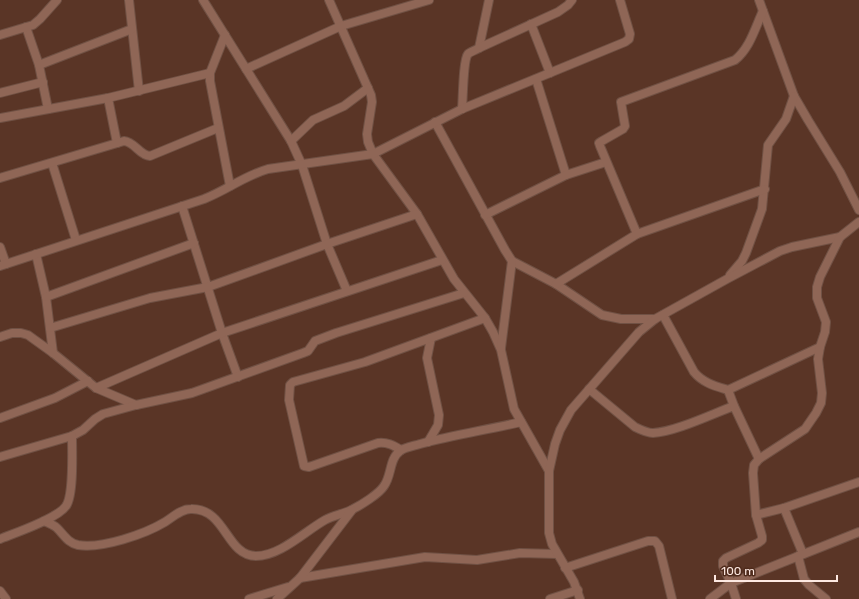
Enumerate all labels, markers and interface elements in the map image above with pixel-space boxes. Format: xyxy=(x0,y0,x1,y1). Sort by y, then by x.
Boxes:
scale bar xyxy=(715,557,837,583)
text: 100 m xyxy=(721,564,755,578)

